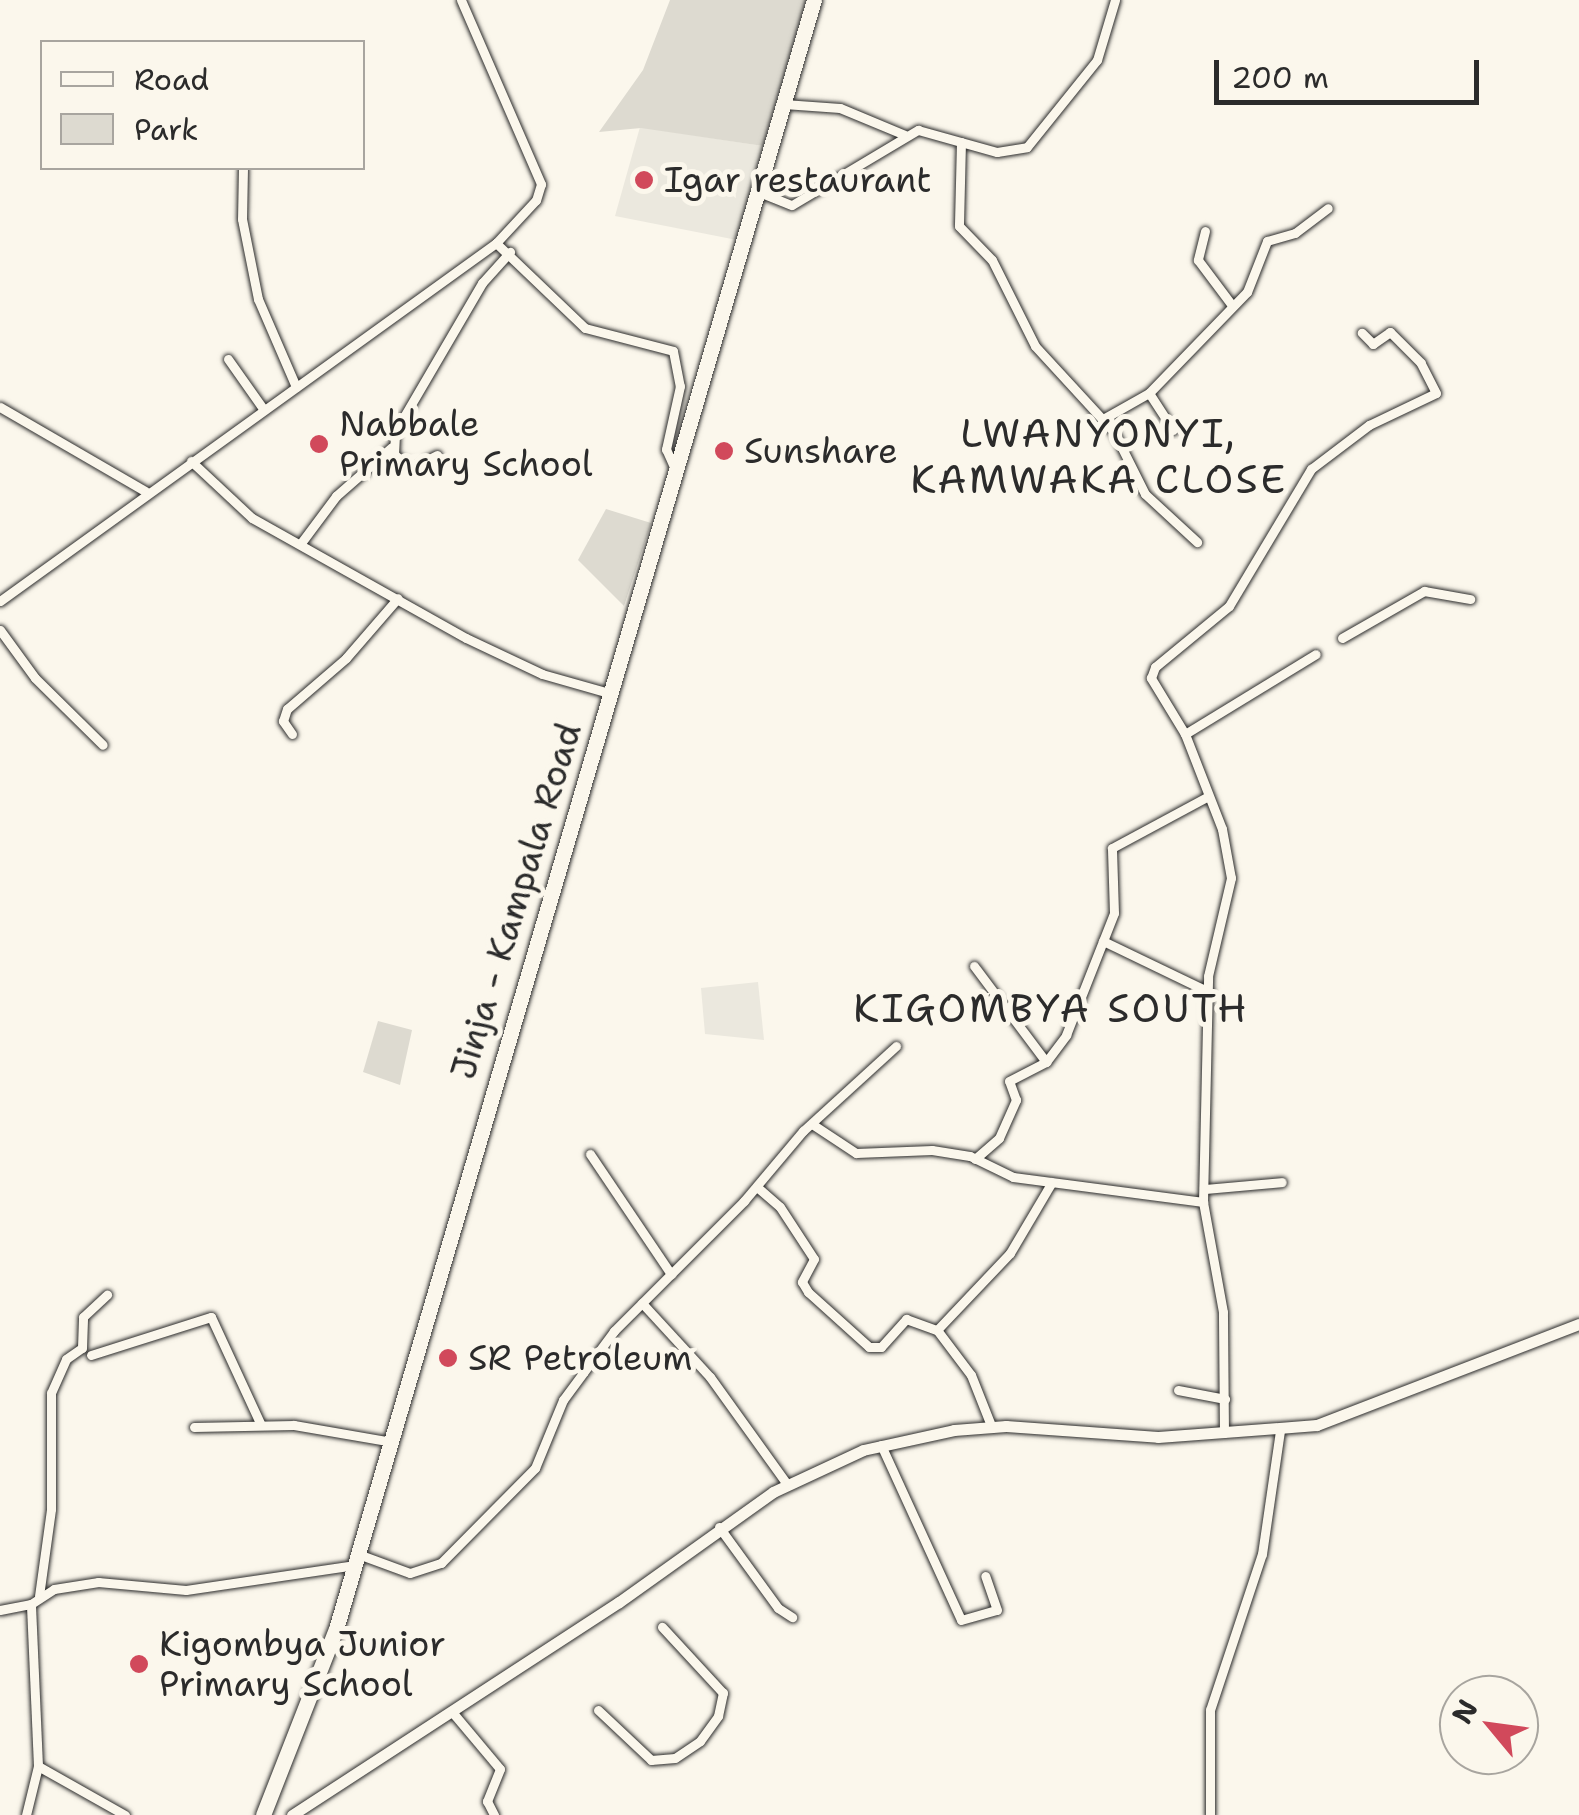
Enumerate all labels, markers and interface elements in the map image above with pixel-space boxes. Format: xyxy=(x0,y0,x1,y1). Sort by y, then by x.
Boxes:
legend xyxy=(40,40,365,170)
scale bar xyxy=(1219,40,1484,102)
text: 200 m xyxy=(1231,57,1329,98)
text: Road xyxy=(134,59,209,100)
text: Park xyxy=(134,109,198,150)
place label: Igar restaurant xyxy=(664,159,932,201)
marker: Igar restaurant xyxy=(633,169,655,191)
place label: Nabbale Primary School xyxy=(339,403,593,485)
district label: LWANYONYI, KAMWAKA CLOSE xyxy=(910,409,1288,503)
place label: Sunshare xyxy=(744,430,898,472)
marker: Nabbale Primary School xyxy=(308,433,330,455)
marker: Sunshare xyxy=(713,440,735,462)
street label: Jinja - Kampala Road xyxy=(442,718,590,1084)
district label: KIGOMBYA SOUTH xyxy=(853,984,1249,1032)
place label: SR Petroleum xyxy=(468,1337,692,1379)
marker: SR Petroleum xyxy=(437,1347,459,1369)
place label: Kigombya Junior Primary School xyxy=(159,1623,446,1705)
marker: Kigombya Junior Primary School xyxy=(128,1653,150,1675)
north arrow xyxy=(1439,1675,1539,1775)
text: N xyxy=(1443,1693,1487,1730)

